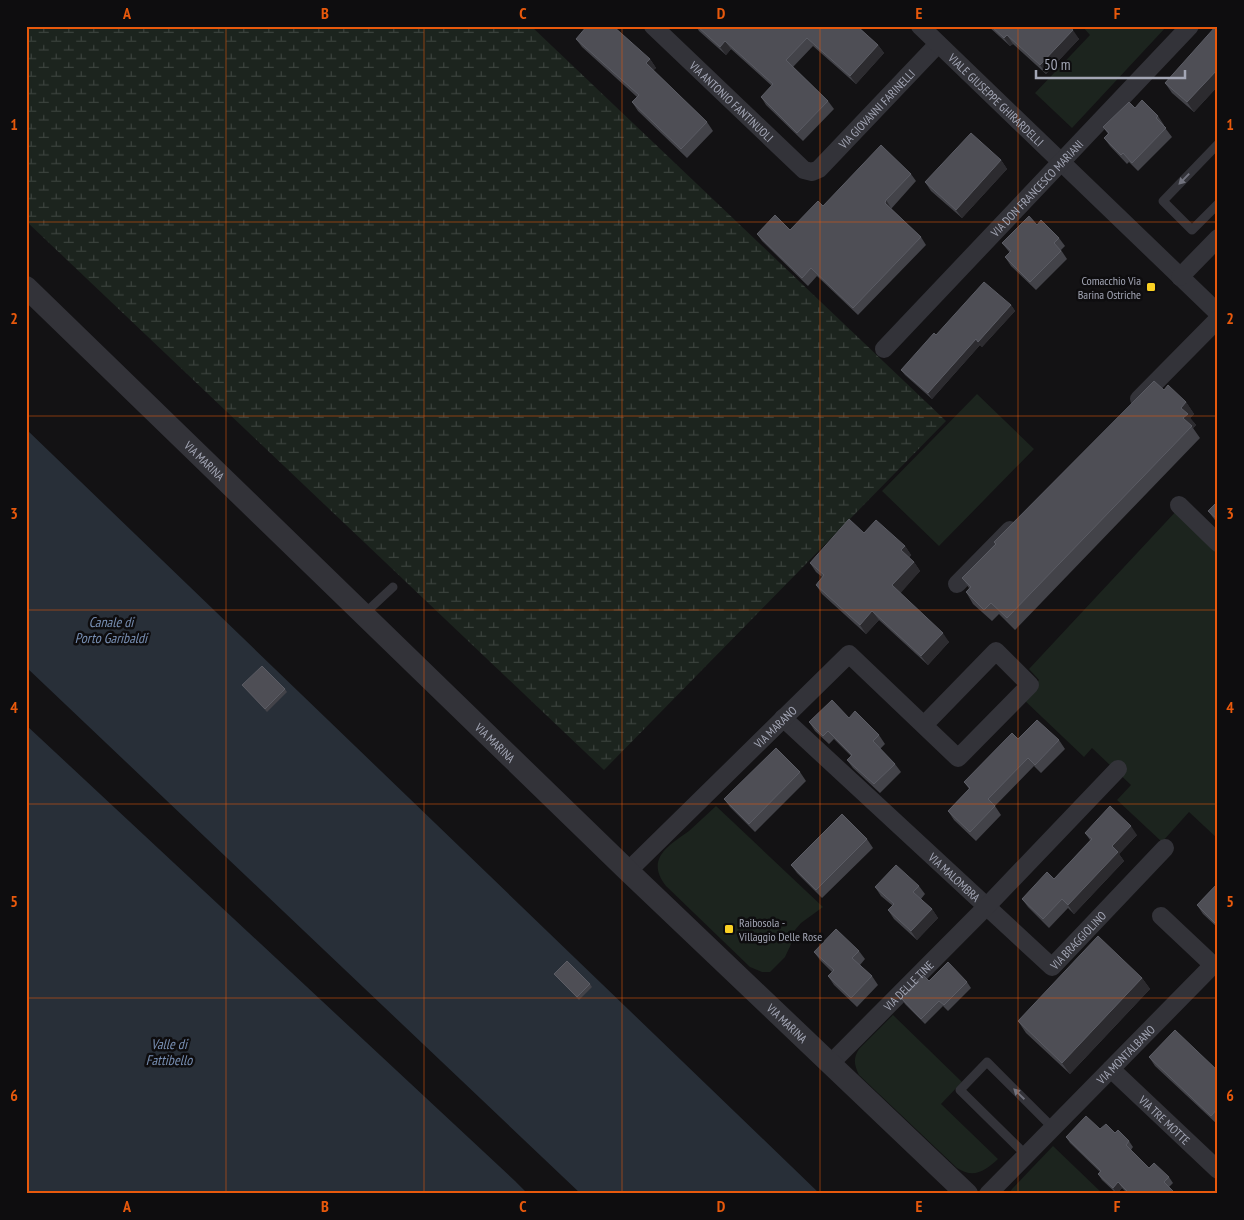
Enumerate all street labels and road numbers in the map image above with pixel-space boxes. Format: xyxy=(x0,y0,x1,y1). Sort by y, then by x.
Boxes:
street label: VIALE GIUSEPPE GHIRARDELLI xyxy=(945,49,1047,149)
street label: VIA ANTONIO FANTINUOLI xyxy=(686,57,777,145)
street label: VIA GIOVANNI FARINELLI xyxy=(835,66,918,152)
street label: VIA DON FRANCESCO MARIANI xyxy=(987,136,1086,240)
street label: VIA MARINA xyxy=(181,437,228,483)
street label: VIA MARANO xyxy=(750,702,800,752)
street label: VIA MARINA xyxy=(471,719,519,765)
street label: VIA MALOMBRA xyxy=(925,849,984,905)
street label: VIA BRAGGIOLINO xyxy=(1046,907,1109,973)
street label: VIA DELLE TINE xyxy=(879,957,936,1014)
street label: VIA MARINA xyxy=(763,999,811,1046)
street label: VIA MONTALBANO xyxy=(1092,1021,1158,1088)
street label: VIA TRE MOTTE xyxy=(1135,1091,1193,1147)

